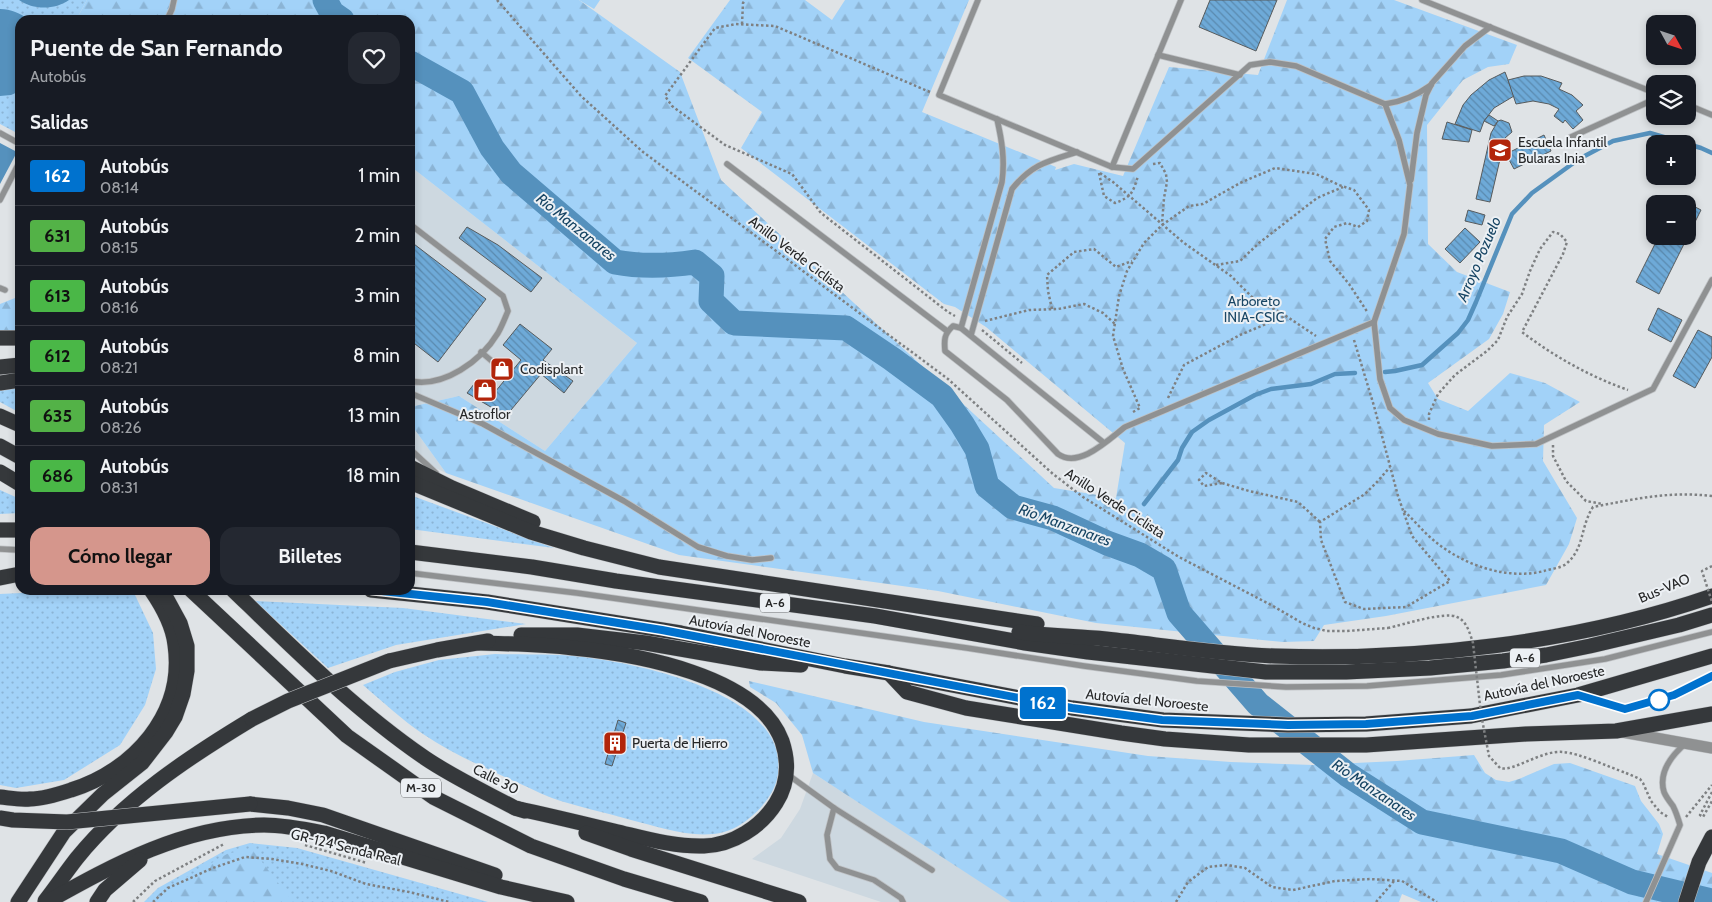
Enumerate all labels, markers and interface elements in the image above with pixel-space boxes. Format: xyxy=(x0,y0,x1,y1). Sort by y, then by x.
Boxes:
north arrow xyxy=(1646,15,1696,65)
map controls xyxy=(1646,15,1696,245)
button: heart xyxy=(348,32,400,84)
text: Puente de San Fernando xyxy=(30,33,283,62)
text: Autobús xyxy=(30,67,86,86)
button: layers xyxy=(1646,75,1696,125)
text: Salidas xyxy=(30,111,88,134)
place label: Escuela Infantil Bularas Inia xyxy=(1518,133,1607,167)
button: + xyxy=(1646,135,1696,185)
school or university icon: Escuela Infantil Bularas Inia xyxy=(1487,137,1513,163)
text: Autobús xyxy=(100,155,169,178)
text: 1 min xyxy=(358,164,400,187)
text: 162 xyxy=(44,165,71,187)
text: 08:14 xyxy=(100,178,139,197)
water label: Río Manzanares xyxy=(533,190,619,265)
button: − xyxy=(1646,195,1696,245)
street label: Anillo Verde Ciclista xyxy=(745,212,849,296)
water label: Arroyo Pozuelo xyxy=(1453,214,1505,305)
text: Autobús xyxy=(100,215,169,238)
text: 2 min xyxy=(354,224,400,247)
text: 631 xyxy=(44,225,71,247)
text: 08:15 xyxy=(100,238,138,257)
text: Autobús xyxy=(100,275,169,298)
text: 3 min xyxy=(354,284,400,307)
text: 613 xyxy=(44,285,71,307)
park label: Arboreto INIA-CSIC xyxy=(1224,292,1285,326)
text: 08:16 xyxy=(100,298,139,317)
text: Autobús xyxy=(100,335,169,358)
text: 8 min xyxy=(353,344,400,367)
text: 612 xyxy=(44,345,71,367)
shop icon: Codisplant xyxy=(489,356,515,382)
text: 08:21 xyxy=(100,358,138,377)
place label: Codisplant xyxy=(520,360,583,378)
shop icon: Astroflor xyxy=(472,377,498,403)
text: Autobús xyxy=(100,395,169,418)
text: 13 min xyxy=(348,404,400,427)
text: 635 xyxy=(43,405,72,427)
place label: Astroflor xyxy=(459,405,511,423)
text: 08:26 xyxy=(100,418,142,437)
text: Autobús xyxy=(100,455,169,478)
text: 18 min xyxy=(347,464,400,487)
street label: Anillo Verde Ciclista xyxy=(1061,464,1169,542)
text: 686 xyxy=(42,465,73,487)
text: 08:31 xyxy=(100,478,138,497)
water label: Río Manzanares xyxy=(1016,500,1114,550)
button: Cómo llegar xyxy=(30,527,210,585)
button: Billetes xyxy=(220,527,400,585)
street label: Bus-VAO xyxy=(1636,569,1693,607)
road number: A-6 xyxy=(760,594,790,612)
street label: Autovía del Noroeste xyxy=(688,610,812,652)
road number: A-6 xyxy=(1510,648,1540,668)
street label: Autovía del Noroeste xyxy=(1482,661,1606,705)
street label: Autovía del Noroeste xyxy=(1085,685,1209,715)
line badge: 162 xyxy=(1014,687,1072,719)
unlabelled marker xyxy=(1648,689,1670,711)
text: 162 xyxy=(1030,692,1056,714)
building icon: Puerta de Hierro xyxy=(602,730,628,756)
place label: Puerta de Hierro xyxy=(632,734,728,752)
water label: Río Manzanares xyxy=(1329,755,1419,825)
street label: Calle 30 xyxy=(470,760,522,798)
road number: M-30 xyxy=(401,778,441,798)
street label: GR-124 Senda Real xyxy=(289,825,404,870)

